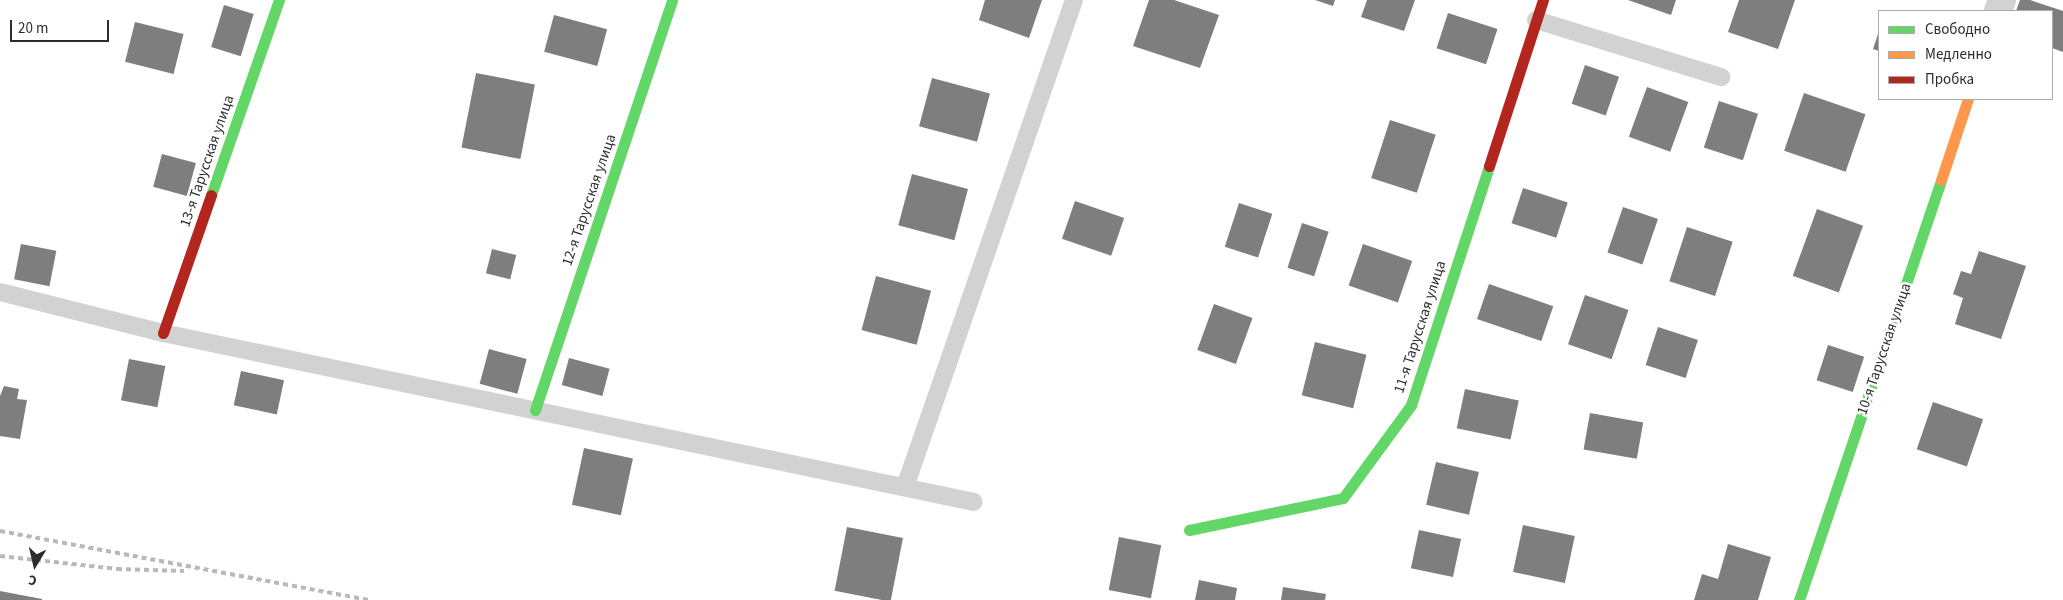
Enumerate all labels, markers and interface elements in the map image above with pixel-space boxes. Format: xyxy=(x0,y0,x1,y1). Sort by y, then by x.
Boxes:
scale bar xyxy=(12,10,111,42)
legend xyxy=(1878,10,2053,100)
text: 20 m xyxy=(18,18,48,39)
text: Свободно xyxy=(1925,19,1990,40)
text: Медленно xyxy=(1925,44,1992,65)
text: Пробка xyxy=(1925,69,1974,90)
street label: 13-я Тарусская улица xyxy=(176,93,238,229)
street label: 12-я Тарусская улица xyxy=(558,132,620,268)
street label: 11-я Тарусская улица xyxy=(1390,259,1450,395)
street label: 10-я Тарусская улица xyxy=(1853,281,1915,417)
north arrow xyxy=(10,540,60,590)
text: С xyxy=(27,569,38,590)

